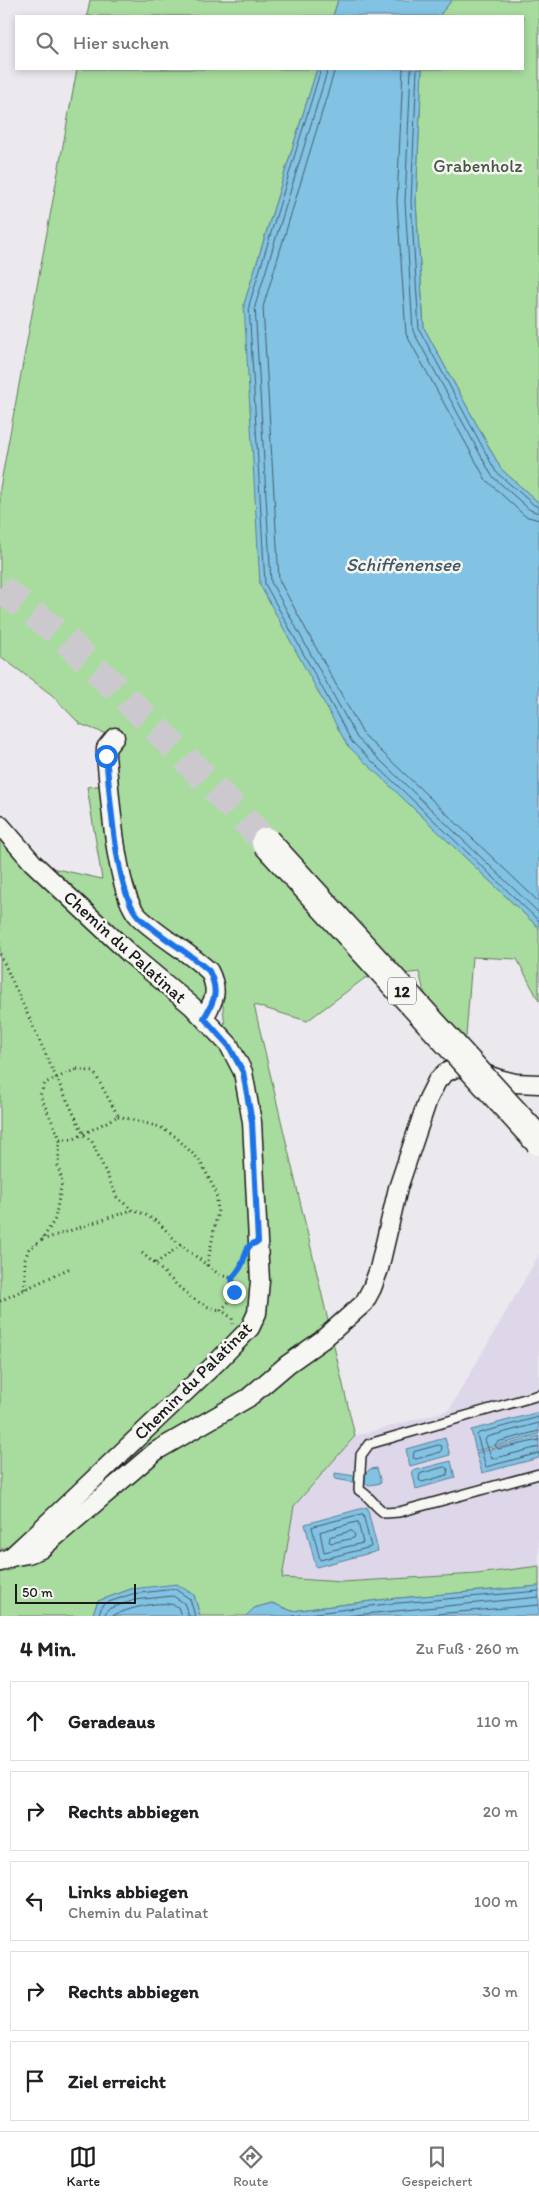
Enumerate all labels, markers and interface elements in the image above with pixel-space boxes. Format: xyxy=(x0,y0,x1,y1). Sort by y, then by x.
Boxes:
search box xyxy=(15,15,524,70)
icon: search xyxy=(33,29,61,57)
text: Hier suchen xyxy=(73,31,169,54)
park label: Grabenholz xyxy=(433,155,523,177)
water label: Schiffenensee xyxy=(346,553,461,576)
route start xyxy=(95,745,118,768)
street label: Chemin du Palatinat xyxy=(59,886,191,1008)
road number: 12 xyxy=(388,978,416,1004)
route end xyxy=(223,1281,246,1304)
street label: Chemin du Palatinat xyxy=(129,1317,257,1445)
scale bar xyxy=(15,1581,136,1604)
text: 50 m xyxy=(22,1584,53,1601)
text: 4 Min. xyxy=(20,1636,76,1661)
text: Zu Fuß · 260 m xyxy=(416,1639,519,1658)
icon: ahead xyxy=(21,1707,49,1735)
text: Geradeaus xyxy=(68,1710,155,1733)
text: 110 m xyxy=(476,1712,518,1731)
icon: right xyxy=(21,1797,49,1825)
text: Rechts abbiegen xyxy=(68,1800,199,1823)
text: 20 m xyxy=(483,1802,518,1821)
text: Links abbiegen xyxy=(68,1880,188,1903)
icon: left xyxy=(21,1887,49,1915)
text: 100 m xyxy=(474,1892,518,1911)
text: Chemin du Palatinat xyxy=(68,1903,208,1922)
icon: right xyxy=(21,1977,49,2005)
text: Rechts abbiegen xyxy=(68,1980,199,2003)
text: 30 m xyxy=(482,1982,518,2001)
icon: arrive xyxy=(21,2067,49,2095)
text: Ziel erreicht xyxy=(68,2070,166,2093)
tab: Karte xyxy=(67,2143,100,2190)
tab: Route xyxy=(233,2143,268,2190)
tab: Gespeichert xyxy=(401,2143,472,2190)

